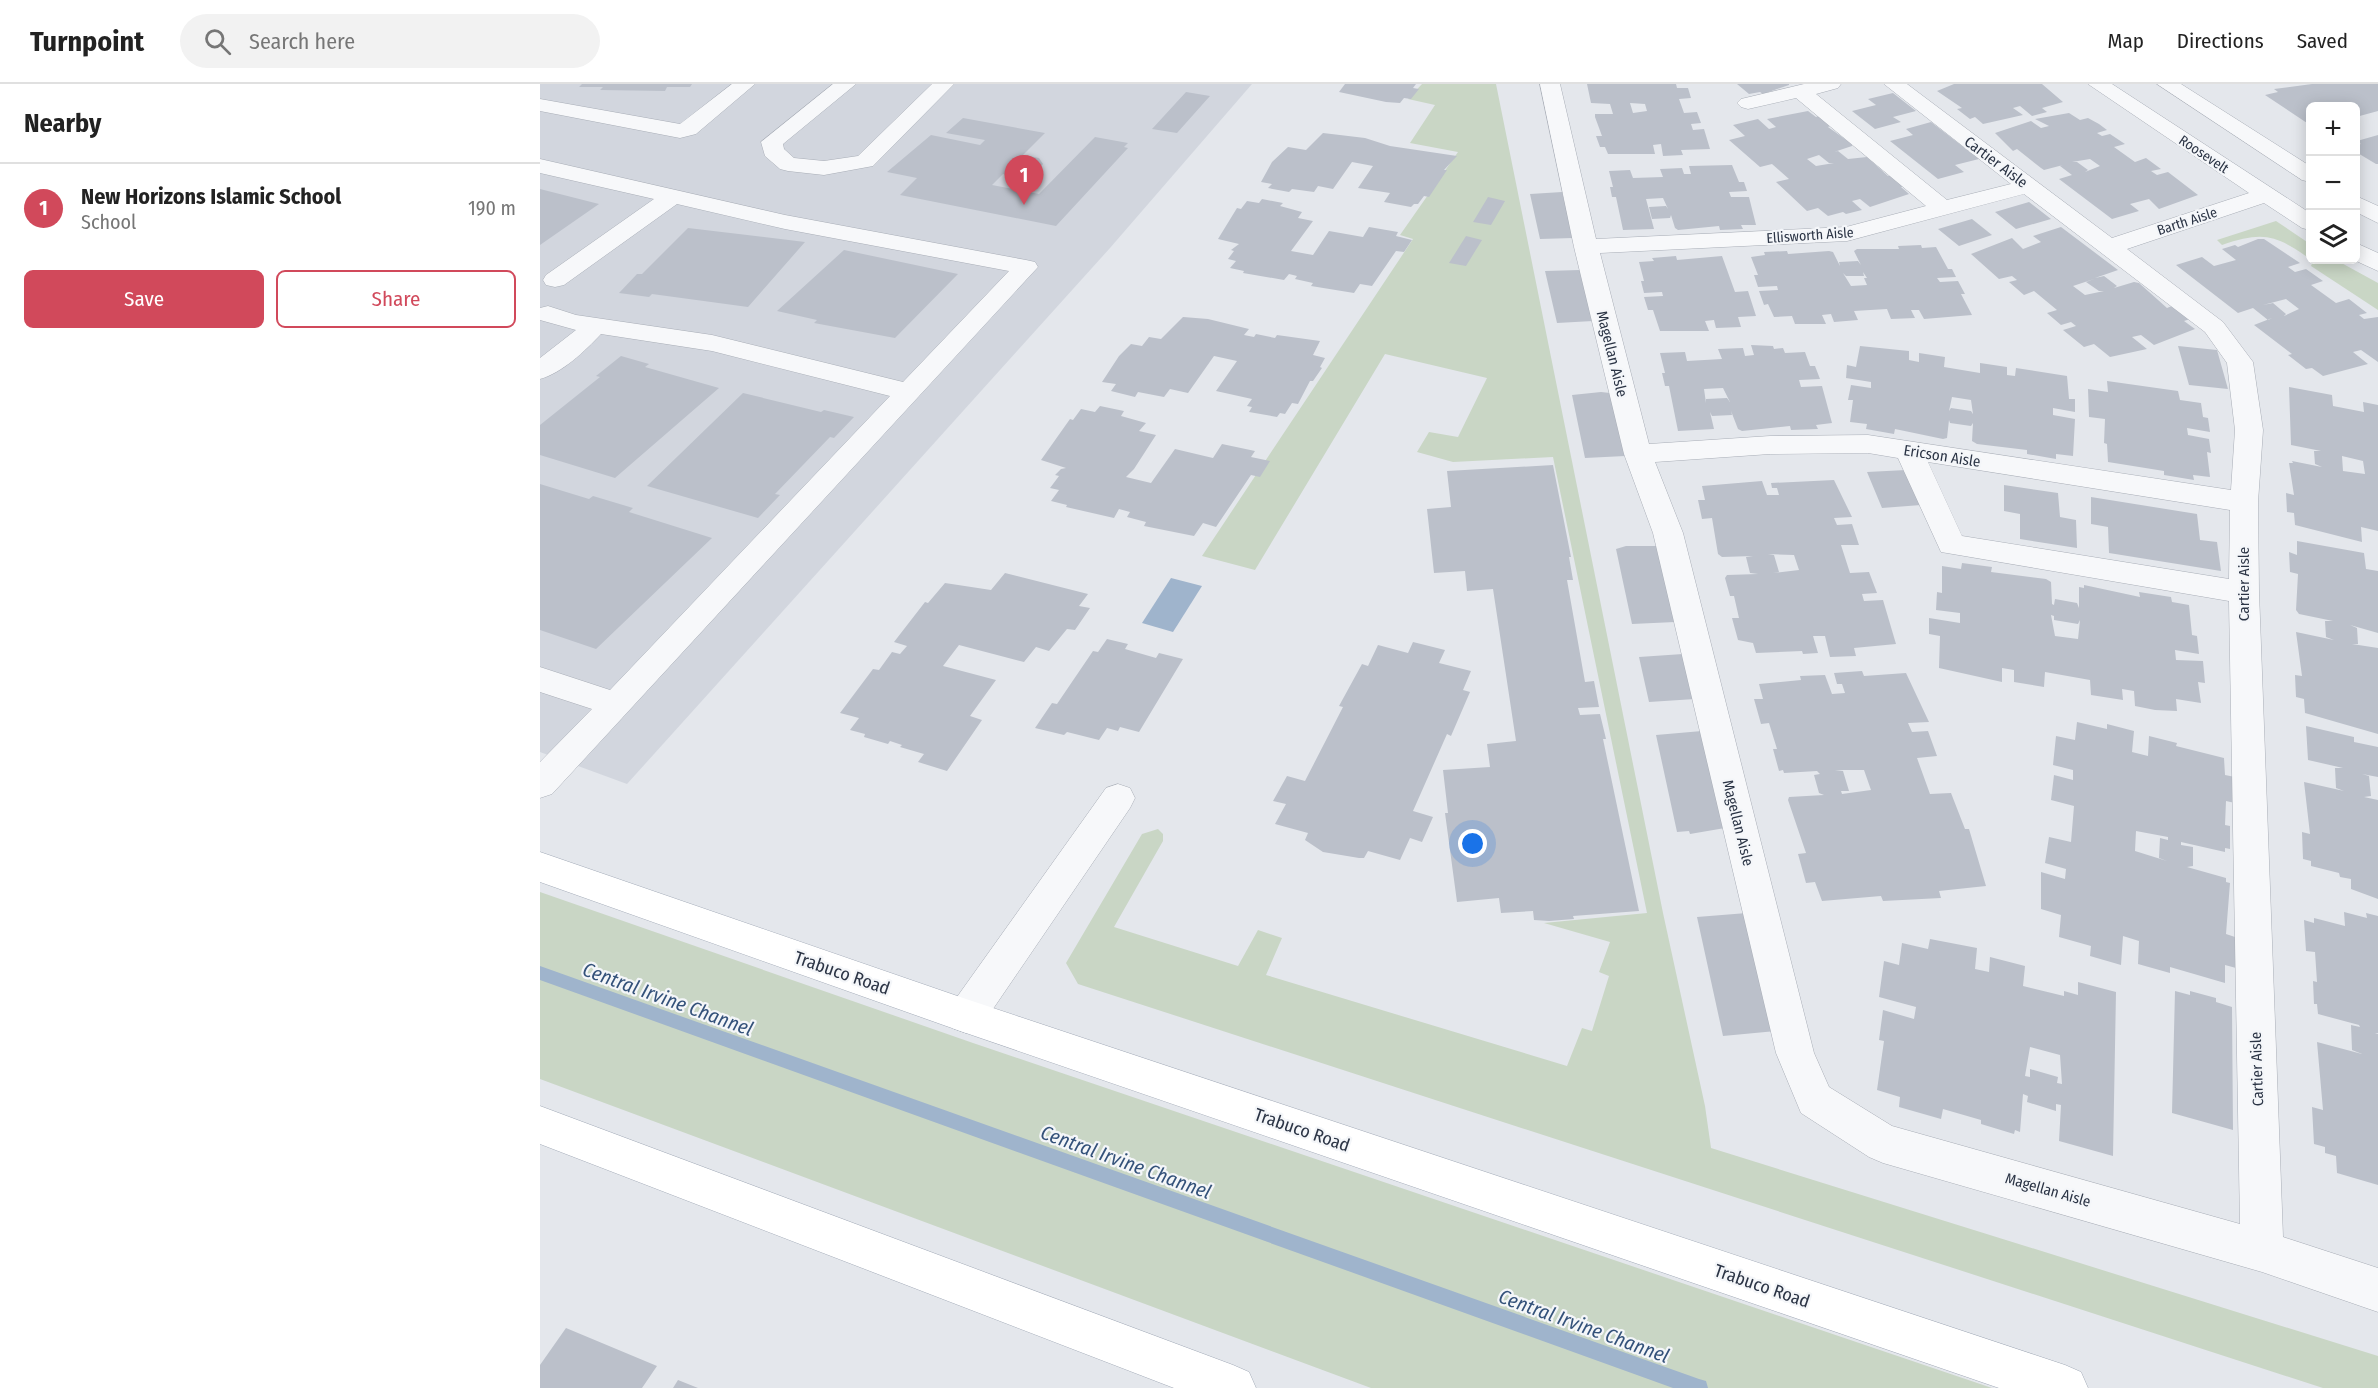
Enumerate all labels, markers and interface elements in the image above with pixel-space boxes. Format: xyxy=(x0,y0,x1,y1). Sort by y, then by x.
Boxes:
search box xyxy=(180,14,600,68)
text: Turnpoint xyxy=(30,25,144,58)
icon: search xyxy=(201,25,234,58)
text: Search here xyxy=(249,28,355,55)
text: Map xyxy=(2107,28,2144,54)
text: Directions xyxy=(2177,28,2264,54)
text: Saved xyxy=(2297,28,2348,54)
map controls xyxy=(2306,102,2360,264)
button: + xyxy=(2306,102,2360,156)
text: Nearby xyxy=(24,108,101,139)
street label: Cartier Aisle xyxy=(1961,132,2031,192)
street label: Roosevelt xyxy=(2176,132,2232,177)
pin: 1 xyxy=(1004,156,1044,205)
button: − xyxy=(2306,156,2360,210)
text: New Horizons Islamic School xyxy=(81,183,341,210)
text: 1 xyxy=(39,196,48,220)
text: 190 m xyxy=(468,196,516,220)
street label: Barth Aisle xyxy=(2155,204,2219,239)
text: School xyxy=(81,210,136,234)
button: layers xyxy=(2306,210,2360,264)
street label: Ellisworth Aisle xyxy=(1766,224,1854,247)
button: Save xyxy=(24,270,264,328)
button: Share xyxy=(276,270,516,328)
street label: Magellan Aisle xyxy=(1593,309,1631,399)
street label: Ericson Aisle xyxy=(1902,441,1982,471)
street label: Cartier Aisle xyxy=(2235,547,2253,621)
street label: Magellan Aisle xyxy=(1719,778,1757,868)
your location xyxy=(1458,829,1487,858)
street label: Trabuco Road xyxy=(791,946,893,1000)
water label: Central Irvine Channel xyxy=(579,957,757,1041)
street label: Cartier Aisle xyxy=(2247,1032,2267,1106)
street label: Trabuco Road xyxy=(1251,1103,1353,1157)
water label: Central Irvine Channel xyxy=(1037,1120,1215,1204)
street label: Magellan Aisle xyxy=(2003,1169,2093,1211)
street label: Trabuco Road xyxy=(1711,1259,1813,1313)
water label: Central Irvine Channel xyxy=(1495,1284,1673,1368)

